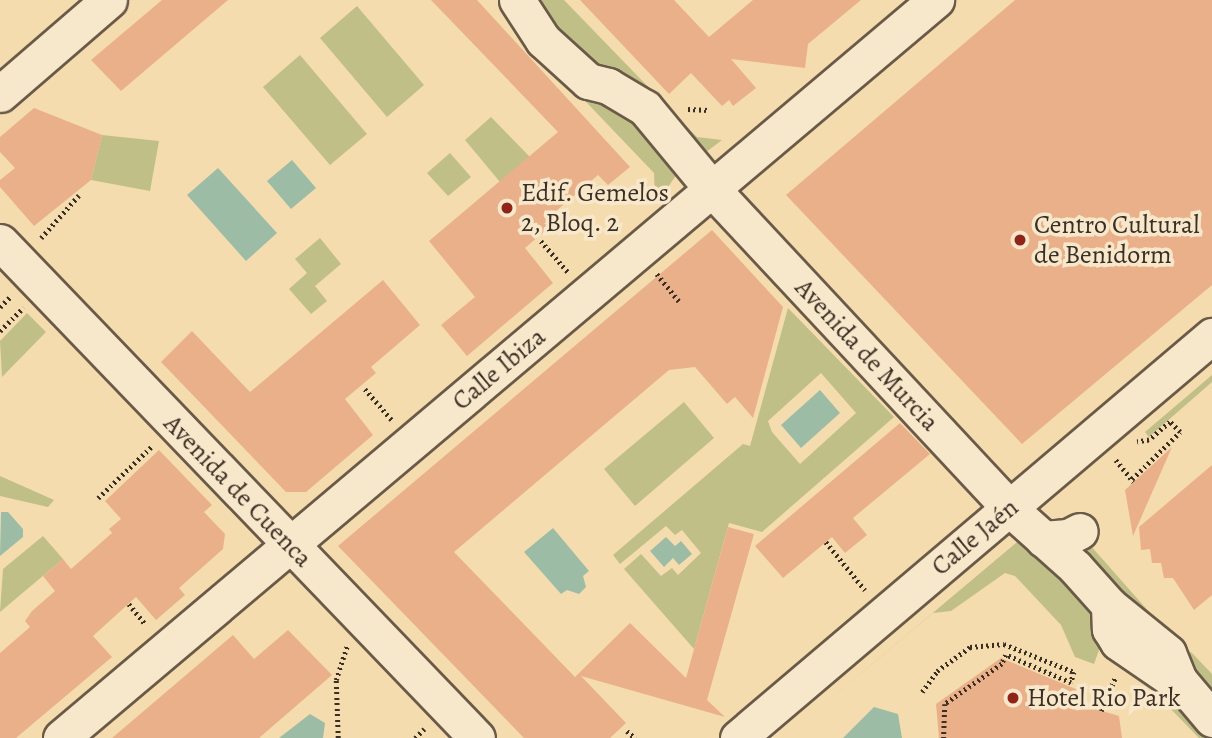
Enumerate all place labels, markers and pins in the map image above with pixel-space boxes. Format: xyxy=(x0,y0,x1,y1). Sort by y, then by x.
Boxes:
place label: Edif. Gemelos 2, Bloq. 2 xyxy=(521,177,669,238)
marker: Edif. Gemelos 2, Bloq. 2 xyxy=(499,200,515,216)
place label: Centro Cultural de Benidorm xyxy=(1034,209,1200,270)
marker: Centro Cultural de Benidorm xyxy=(1012,232,1028,248)
place label: Hotel Rio Park xyxy=(1027,682,1181,714)
marker: Hotel Rio Park xyxy=(1005,690,1021,706)

